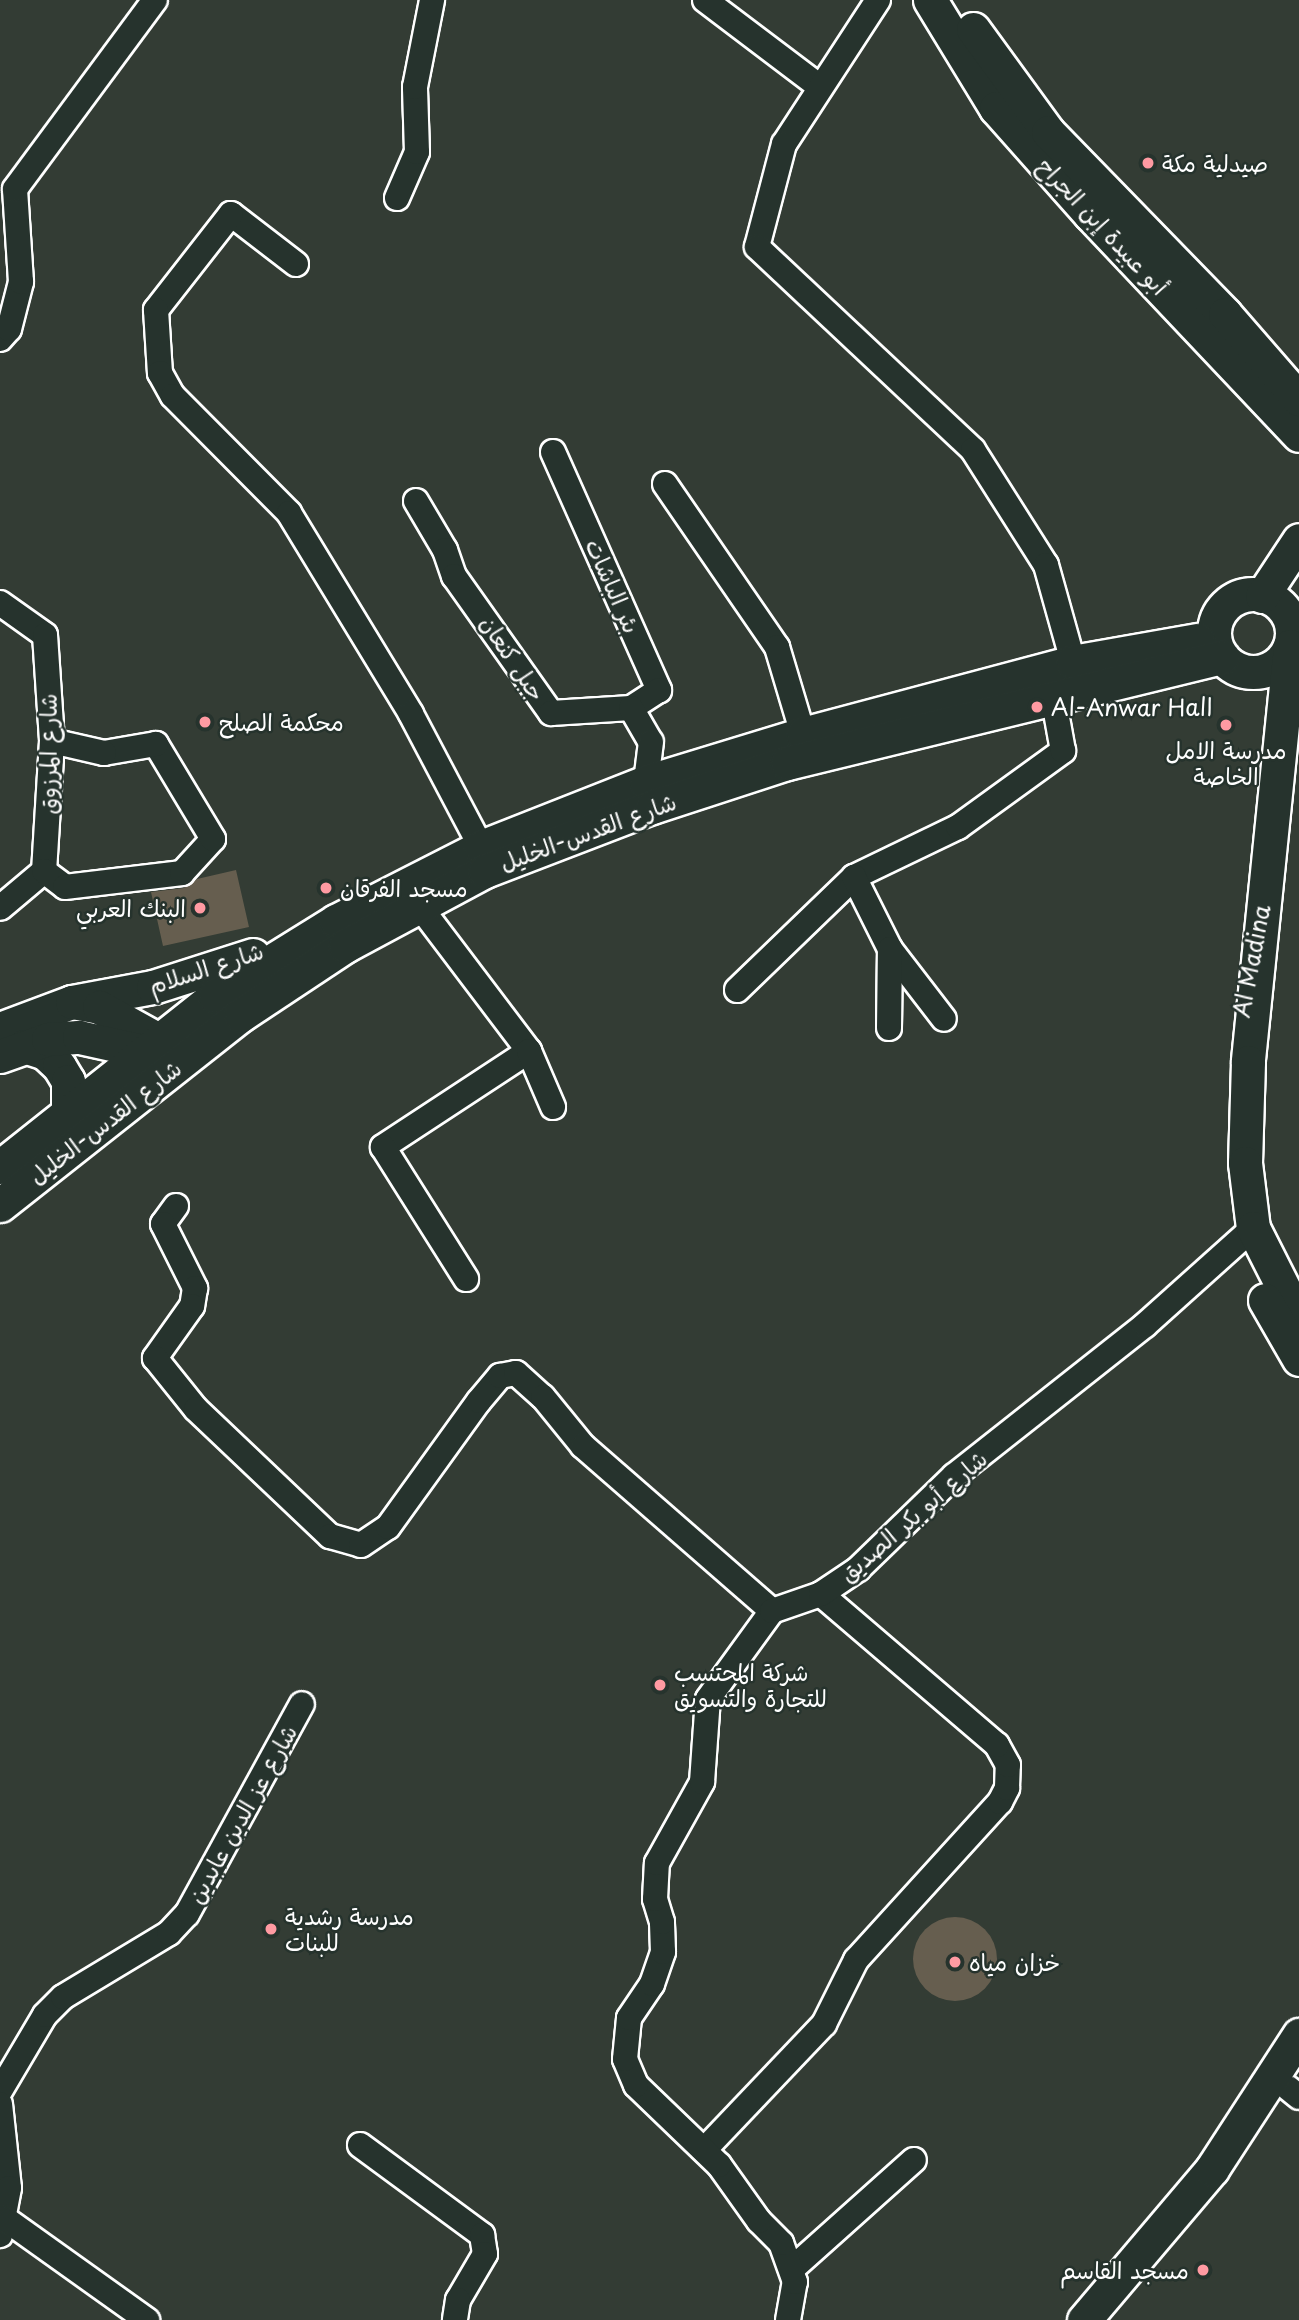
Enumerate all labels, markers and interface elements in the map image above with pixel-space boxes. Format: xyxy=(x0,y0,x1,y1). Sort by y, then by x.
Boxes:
place label: صيدلية مكة xyxy=(1162,149,1268,177)
street label: أبو عبيدة إبن الجراح xyxy=(1032,152,1174,300)
marker: صيدلية مكة xyxy=(1140,155,1156,171)
street label: بئر الباشات xyxy=(580,535,646,637)
street label: جبل كنعان xyxy=(475,610,551,706)
street label: شارع المرزوق xyxy=(34,693,62,815)
place label: Al-Anwar Hall xyxy=(1051,693,1213,721)
marker: Al-Anwar Hall xyxy=(1029,699,1045,715)
place label: محكمة الصلح xyxy=(219,708,344,736)
marker: محكمة الصلح xyxy=(197,714,213,730)
marker: مدرسة الامل الخاصة xyxy=(1218,717,1234,733)
place label: مدرسة الامل الخاصة xyxy=(1165,736,1287,790)
street label: شارع القدس-الخليل xyxy=(496,787,680,877)
place label: مسجد الفرقان xyxy=(340,874,468,902)
marker: مسجد الفرقان xyxy=(318,880,334,896)
place label: البنك العربي xyxy=(76,894,186,922)
marker: البنك العربي xyxy=(192,900,208,916)
street label: Al Madina xyxy=(1226,902,1276,1020)
street label: شارع السلام xyxy=(145,937,267,999)
street label: شارع القدس-الخليل xyxy=(23,1054,187,1190)
street label: شارع أبو بكر الصديق xyxy=(834,1445,992,1587)
place label: شركة المحتسب للتجارة والتسويق xyxy=(674,1658,827,1712)
marker: شركة المحتسب للتجارة والتسويق xyxy=(652,1677,668,1693)
street label: شارع عز الدين عابدين xyxy=(181,1720,303,1908)
place label: مدرسة رشدية للبنات xyxy=(285,1902,414,1956)
marker: مدرسة رشدية للبنات xyxy=(263,1921,279,1937)
place label: خزان مياه xyxy=(969,1948,1060,1976)
marker: خزان مياه xyxy=(947,1954,963,1970)
place label: مسجد القاسم xyxy=(1060,2256,1189,2284)
marker: مسجد القاسم xyxy=(1195,2262,1211,2278)

